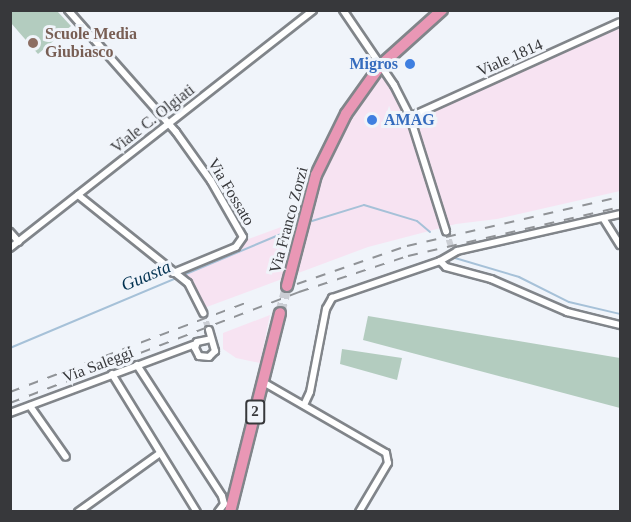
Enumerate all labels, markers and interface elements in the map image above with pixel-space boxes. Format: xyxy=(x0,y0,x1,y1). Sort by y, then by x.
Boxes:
place label: Scuole Media Giubiasco xyxy=(45,24,137,62)
street label: Viale 1814 xyxy=(474,35,546,81)
marker: Scuole Media Giubiasco xyxy=(26,36,40,50)
place label: Migros xyxy=(349,54,398,74)
marker: Migros xyxy=(403,57,417,71)
street label: Viale C. Olgiati xyxy=(107,80,199,158)
place label: AMAG xyxy=(384,110,435,130)
marker: AMAG xyxy=(365,113,379,127)
street label: Via Fossato xyxy=(203,155,259,229)
street label: Via Franco Zorzi xyxy=(266,165,312,275)
water label: Guasta xyxy=(118,256,174,296)
street label: Via Saleggi xyxy=(60,343,136,387)
road number: 2 xyxy=(244,400,266,424)

